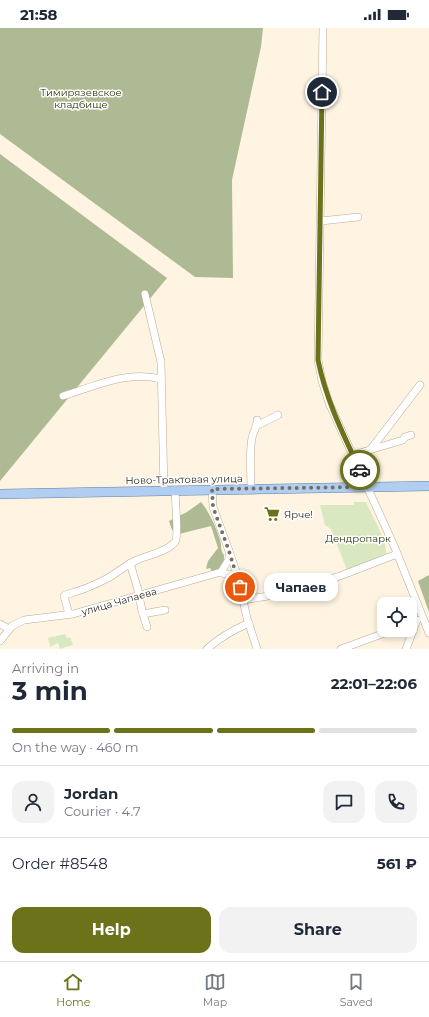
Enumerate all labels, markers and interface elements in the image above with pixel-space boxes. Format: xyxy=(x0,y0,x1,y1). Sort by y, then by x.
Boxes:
text: 21:58 xyxy=(20,5,58,24)
pin xyxy=(305,75,339,109)
icon: home xyxy=(311,81,333,103)
park label: Тимирязевское кладбище xyxy=(40,86,122,111)
courier xyxy=(340,450,380,490)
icon: car xyxy=(349,459,371,481)
street label: Ново-Трактовая улица xyxy=(125,472,243,487)
supermarket icon: Ярче! xyxy=(263,505,281,523)
place label: Ярче! xyxy=(284,508,313,521)
park label: Дендропарк xyxy=(325,532,391,545)
pin xyxy=(223,570,257,604)
callout: Чапаев xyxy=(264,573,338,601)
icon: bag xyxy=(229,576,251,598)
text: Чапаев xyxy=(276,579,326,595)
street label: улица Чапаева xyxy=(79,585,158,619)
map controls xyxy=(377,597,417,637)
button: locate xyxy=(377,597,417,637)
text: Arriving in xyxy=(12,660,79,676)
text: 22:01–22:06 xyxy=(331,674,417,693)
text: 3 min xyxy=(12,675,88,707)
text: On the way · 460 m xyxy=(12,739,138,755)
button: person xyxy=(12,781,54,823)
button: chat xyxy=(323,781,365,823)
button: phone xyxy=(375,781,417,823)
text: Jordan xyxy=(64,784,118,803)
text: Courier · 4.7 xyxy=(64,803,141,819)
text: Order #8548 xyxy=(12,854,108,873)
text: 561 ₽ xyxy=(377,854,417,873)
button: Help xyxy=(12,907,211,953)
button: Share xyxy=(219,907,417,953)
tab: Home xyxy=(56,971,90,1009)
tab: Map xyxy=(203,971,227,1009)
tab: Saved xyxy=(340,971,373,1009)

